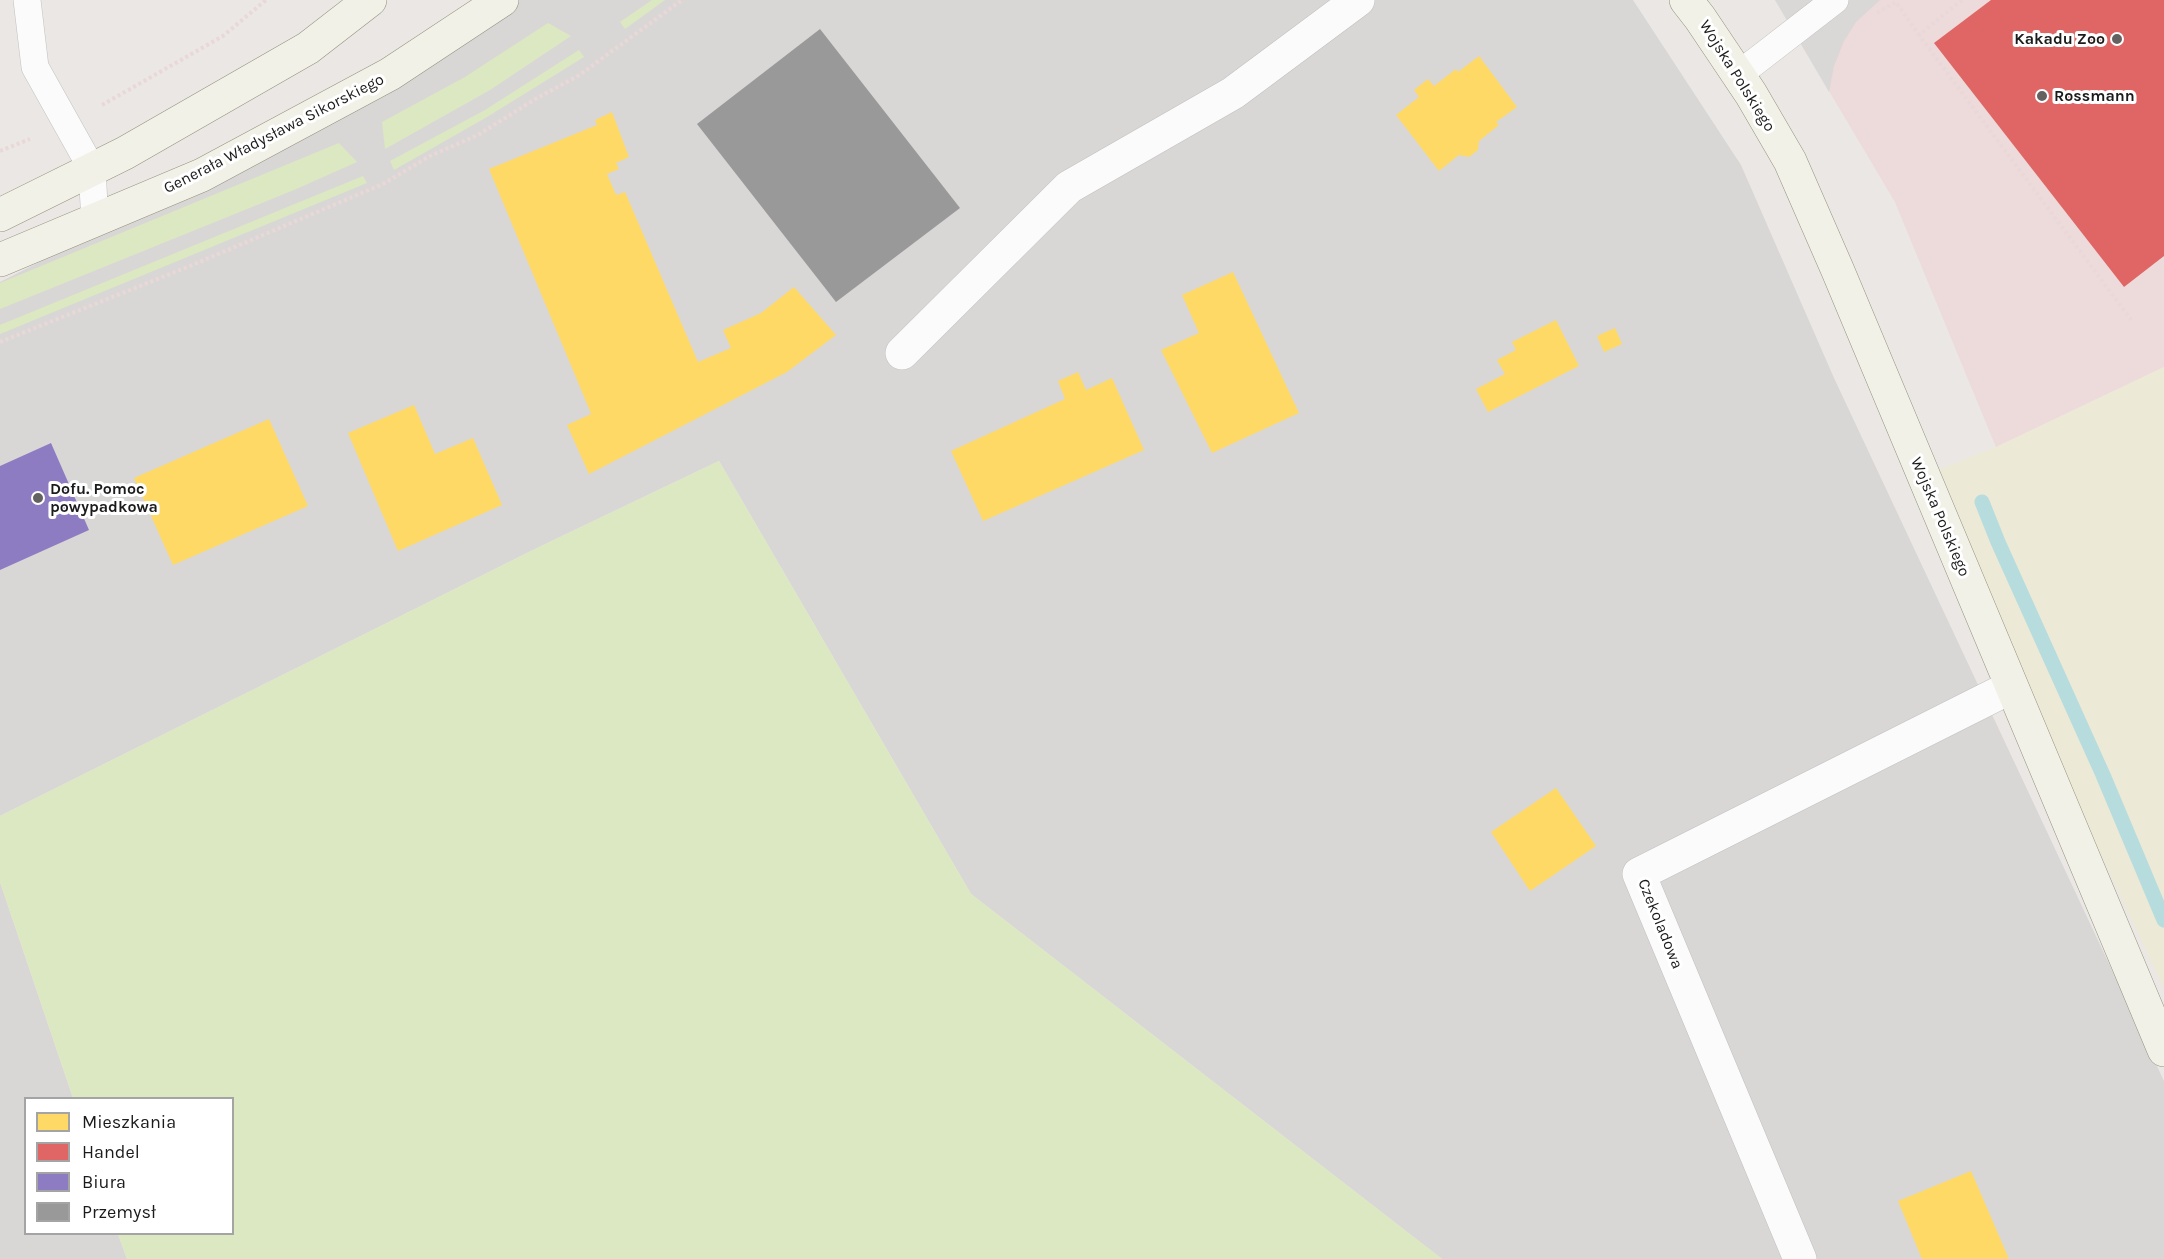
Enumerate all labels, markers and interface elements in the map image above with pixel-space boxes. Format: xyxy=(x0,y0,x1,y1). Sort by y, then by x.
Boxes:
street label: Wojska Polskiego xyxy=(1695,17,1779,135)
place label: Kakadu Zoo xyxy=(2014,29,2105,49)
marker: Kakadu Zoo xyxy=(2110,32,2124,46)
street label: Generała Władysława Sikorskiego xyxy=(161,70,387,198)
place label: Rossmann xyxy=(2054,86,2135,106)
marker: Rossmann xyxy=(2035,89,2049,103)
street label: Wojska Polskiego xyxy=(1906,454,1974,580)
place label: Dofu. Pomoc powypadkowa xyxy=(50,479,158,517)
marker: Dofu. Pomoc powypadkowa xyxy=(31,491,45,505)
street label: Czekoladowa xyxy=(1633,876,1687,972)
legend xyxy=(24,1097,234,1235)
text: Mieszkania xyxy=(82,1111,176,1133)
text: Handel xyxy=(82,1141,140,1163)
text: Biura xyxy=(82,1171,126,1193)
text: Przemysł xyxy=(82,1201,156,1223)

